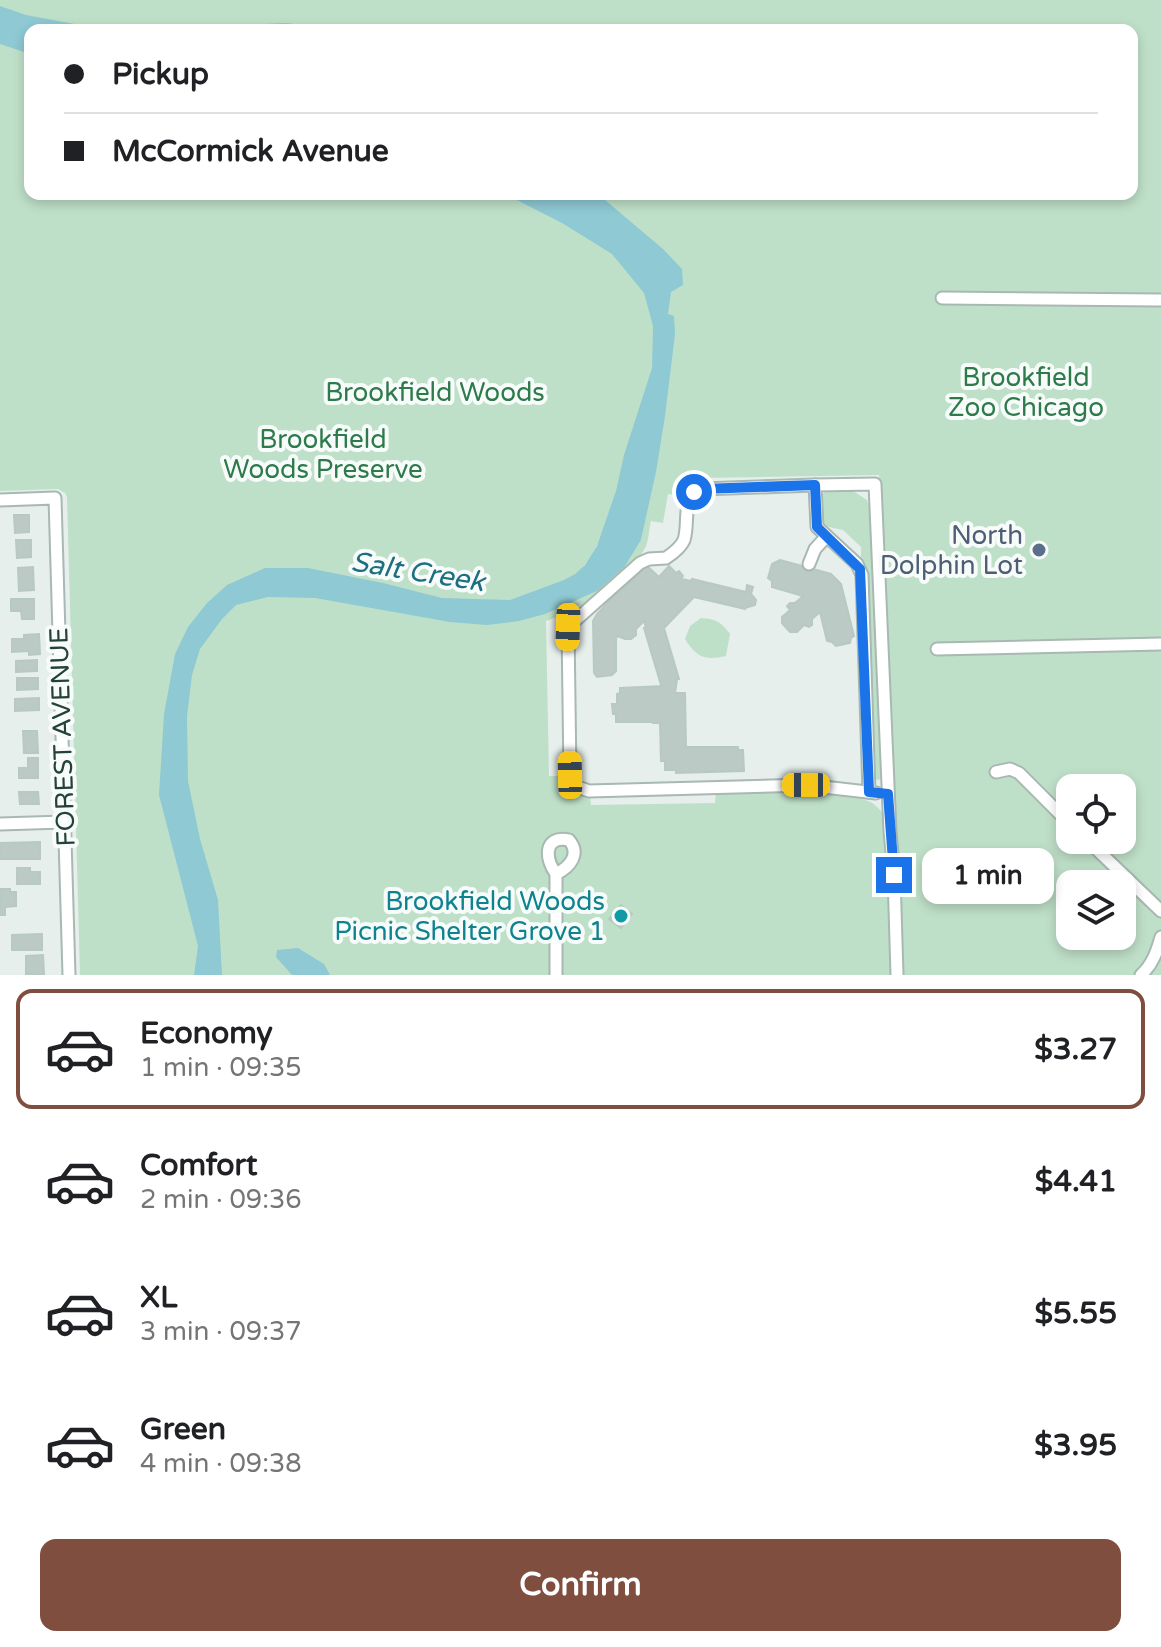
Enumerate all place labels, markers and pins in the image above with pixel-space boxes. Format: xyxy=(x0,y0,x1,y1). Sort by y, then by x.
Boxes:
place label: North Dolphin Lot xyxy=(880,520,1023,581)
marker: North Dolphin Lot xyxy=(1030,541,1048,559)
place label: Brookfield Woods Picnic Shelter Grove 1 xyxy=(334,886,605,947)
marker: Brookfield Woods Picnic Shelter Grove 1 xyxy=(612,907,630,925)

